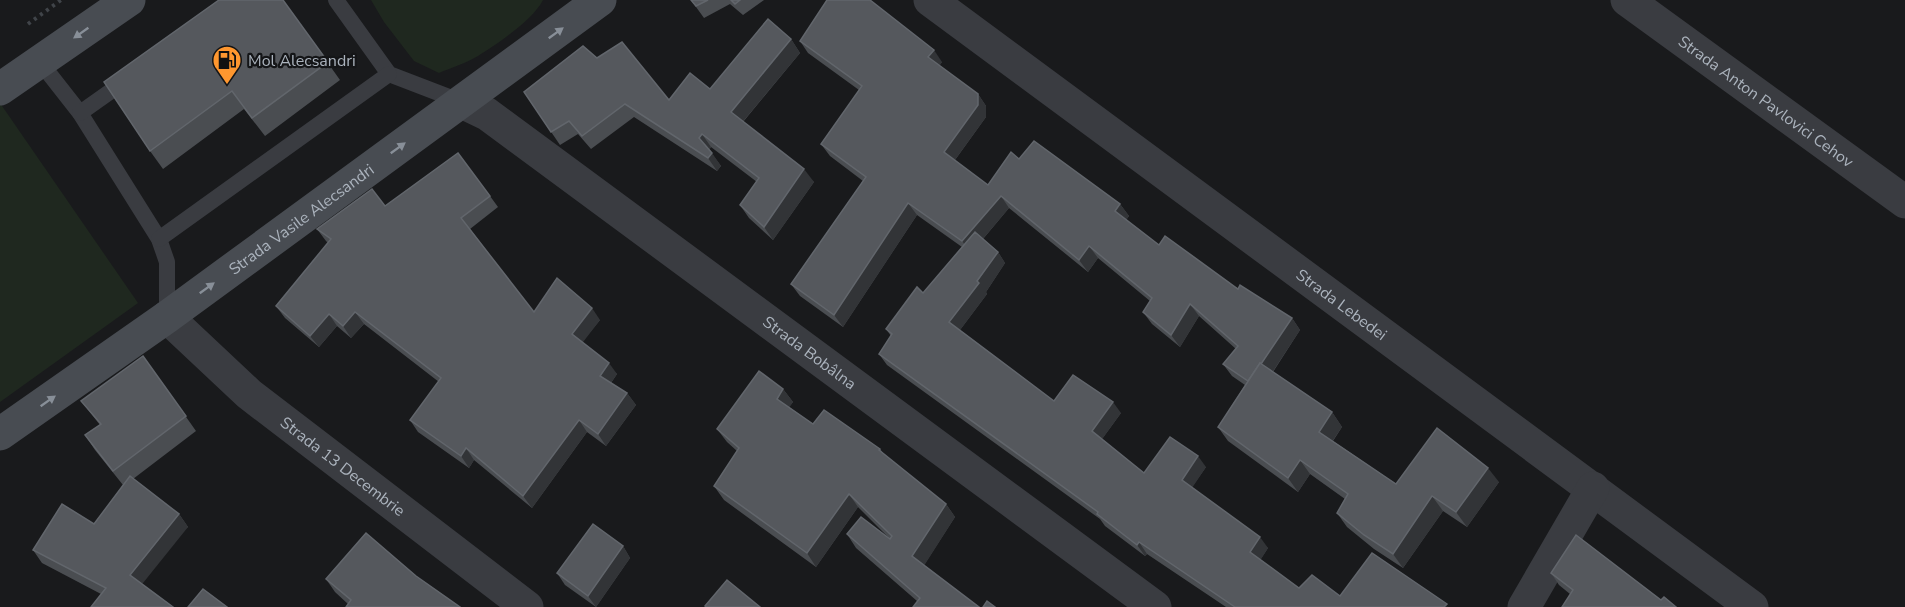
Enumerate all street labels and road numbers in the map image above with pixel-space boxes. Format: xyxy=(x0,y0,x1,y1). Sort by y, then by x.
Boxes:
street label: Strada Anton Pavlovici Cehov xyxy=(1673,31,1858,174)
street label: Strada Vasile Alecsandri xyxy=(224,159,379,280)
street label: Strada Lebedei xyxy=(1291,264,1391,346)
street label: Strada Bobâlna xyxy=(758,311,861,395)
street label: Strada 13 Decembrie xyxy=(275,412,409,522)

